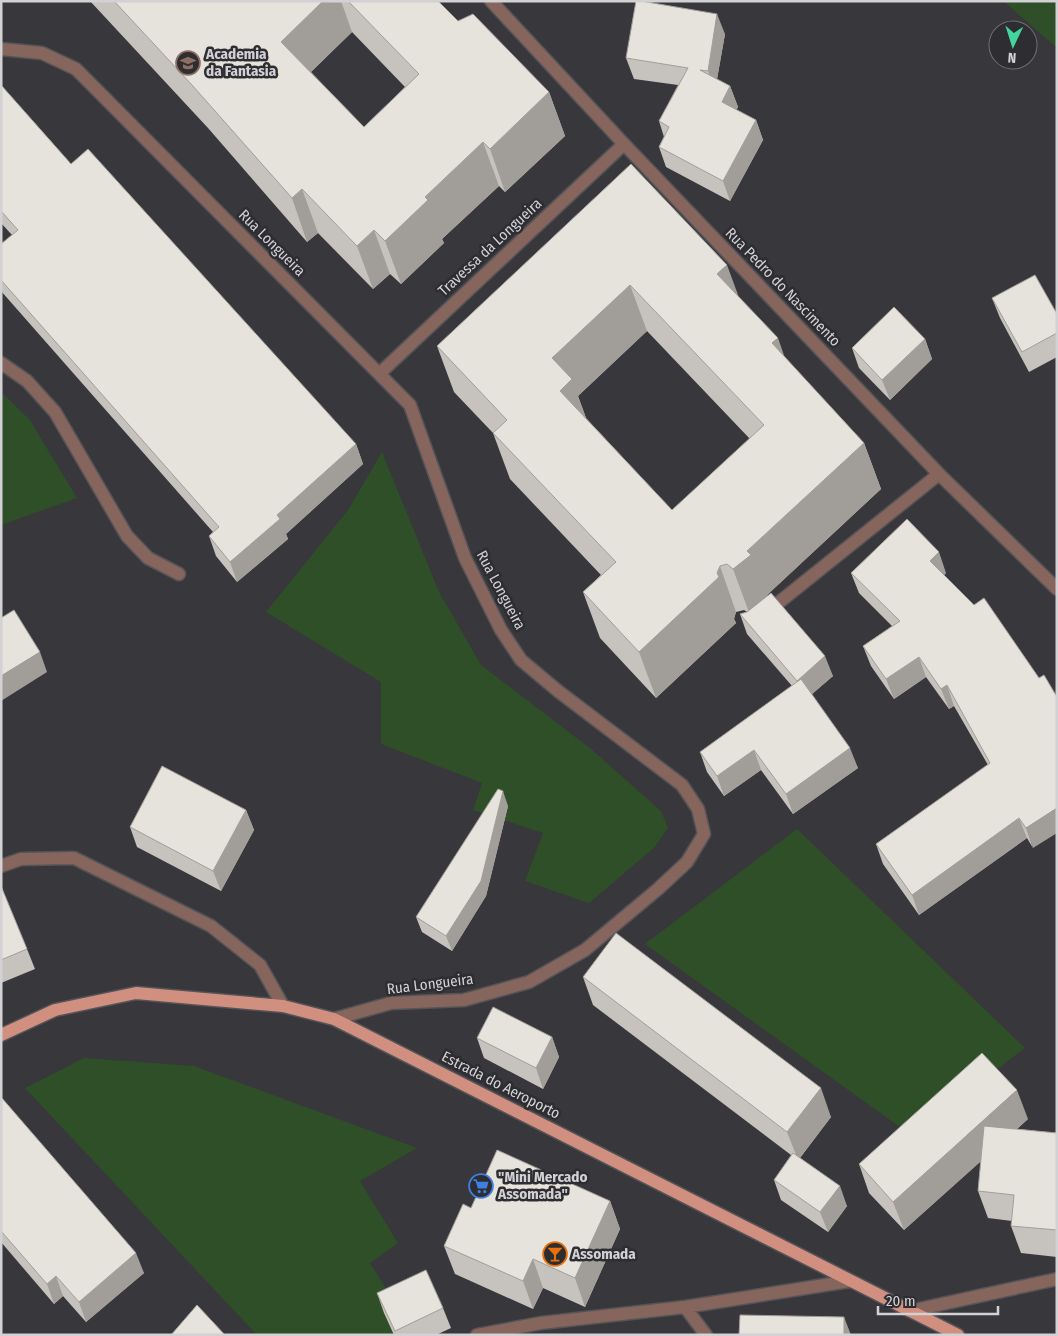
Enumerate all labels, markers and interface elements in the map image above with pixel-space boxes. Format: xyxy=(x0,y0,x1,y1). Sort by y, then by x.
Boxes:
north arrow xyxy=(988,20,1038,70)
place label: Academia da Fantasia xyxy=(205,45,277,80)
text: N xyxy=(1007,49,1017,66)
school or university icon: Academia da Fantasia xyxy=(175,50,201,76)
street label: Travessa da Longueira xyxy=(435,194,545,300)
street label: Rua Longueira xyxy=(235,206,309,280)
street label: Rua Pedro do Nascimento xyxy=(722,224,844,350)
street label: Rua Longueira xyxy=(473,547,529,633)
street label: Rua Longueira xyxy=(386,970,474,998)
street label: Estrada do Aeroporto xyxy=(439,1047,563,1123)
place label: "Mini Mercado Assomada" xyxy=(497,1168,587,1203)
supermarket icon: "Mini Mercado Assomada" xyxy=(468,1173,494,1199)
bar icon: Assomada xyxy=(542,1241,568,1267)
place label: Assomada xyxy=(571,1245,636,1263)
scale bar xyxy=(878,1284,998,1316)
text: 20 m xyxy=(886,1292,916,1310)

